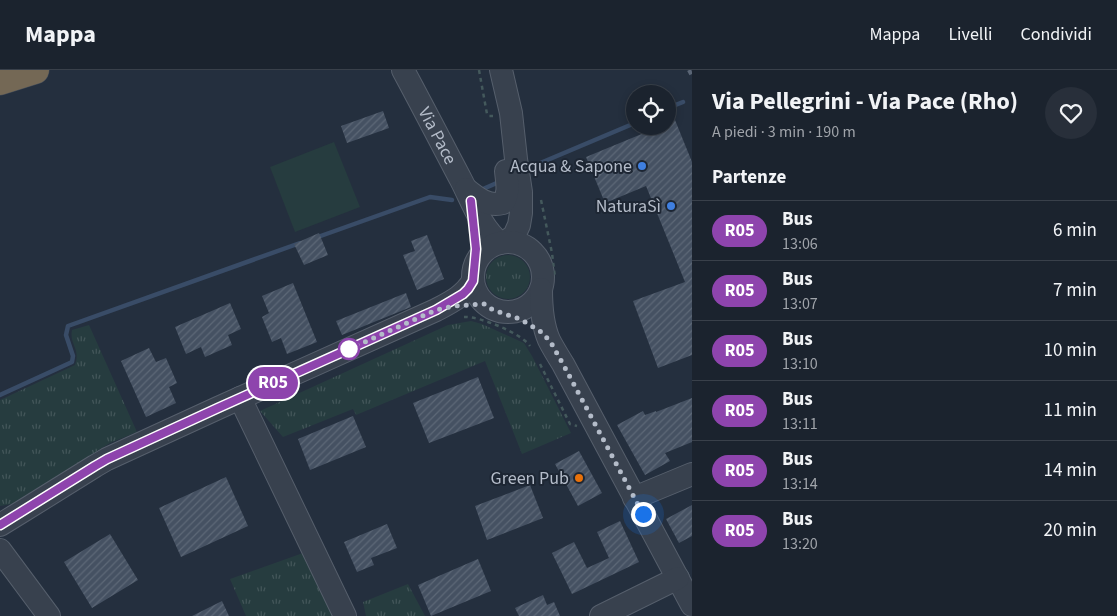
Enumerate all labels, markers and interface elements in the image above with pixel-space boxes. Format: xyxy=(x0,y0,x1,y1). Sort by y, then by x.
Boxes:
text: Mappa xyxy=(25,17,96,52)
text: Mappa xyxy=(869,22,920,47)
text: Livelli xyxy=(948,22,992,47)
text: Condividi xyxy=(1020,22,1092,47)
text: Via Pellegrini - Via Pace (Rho) xyxy=(712,84,1018,119)
map controls xyxy=(626,85,676,135)
button: locate xyxy=(626,85,676,135)
button: heart xyxy=(1045,87,1097,139)
street label: Via Pace xyxy=(412,102,463,169)
text: A piedi · 3 min · 190 m xyxy=(712,121,856,143)
place label: Acqua & Sapone xyxy=(510,154,632,179)
marker: Acqua & Sapone xyxy=(636,160,648,172)
text: Partenze xyxy=(712,164,786,191)
place label: NaturaSì xyxy=(596,194,661,219)
marker: NaturaSì xyxy=(665,200,677,212)
text: Bus xyxy=(782,206,813,233)
text: 6 min xyxy=(1053,217,1097,244)
text: R05 xyxy=(724,218,755,243)
text: 13:06 xyxy=(782,233,818,255)
text: Bus xyxy=(782,266,813,293)
text: 7 min xyxy=(1053,277,1097,304)
text: R05 xyxy=(724,278,755,303)
text: 13:07 xyxy=(782,293,818,315)
text: Bus xyxy=(782,326,813,353)
text: 10 min xyxy=(1043,337,1097,364)
unlabelled marker xyxy=(338,338,360,360)
text: R05 xyxy=(724,338,755,363)
text: 13:10 xyxy=(782,353,818,375)
line badge: R05 xyxy=(244,367,302,399)
text: R05 xyxy=(258,370,288,395)
text: Bus xyxy=(782,386,813,413)
text: 11 min xyxy=(1043,397,1097,424)
text: R05 xyxy=(724,398,755,423)
text: 13:11 xyxy=(782,413,818,435)
text: Bus xyxy=(782,446,813,473)
text: 14 min xyxy=(1043,457,1097,484)
text: R05 xyxy=(724,458,755,483)
place label: Green Pub xyxy=(491,466,569,491)
marker: Green Pub xyxy=(573,472,585,484)
text: 13:14 xyxy=(782,473,818,495)
your location xyxy=(631,502,656,527)
text: Bus xyxy=(782,506,813,533)
text: 20 min xyxy=(1043,517,1097,544)
text: R05 xyxy=(724,518,755,543)
text: 13:20 xyxy=(782,533,818,555)

